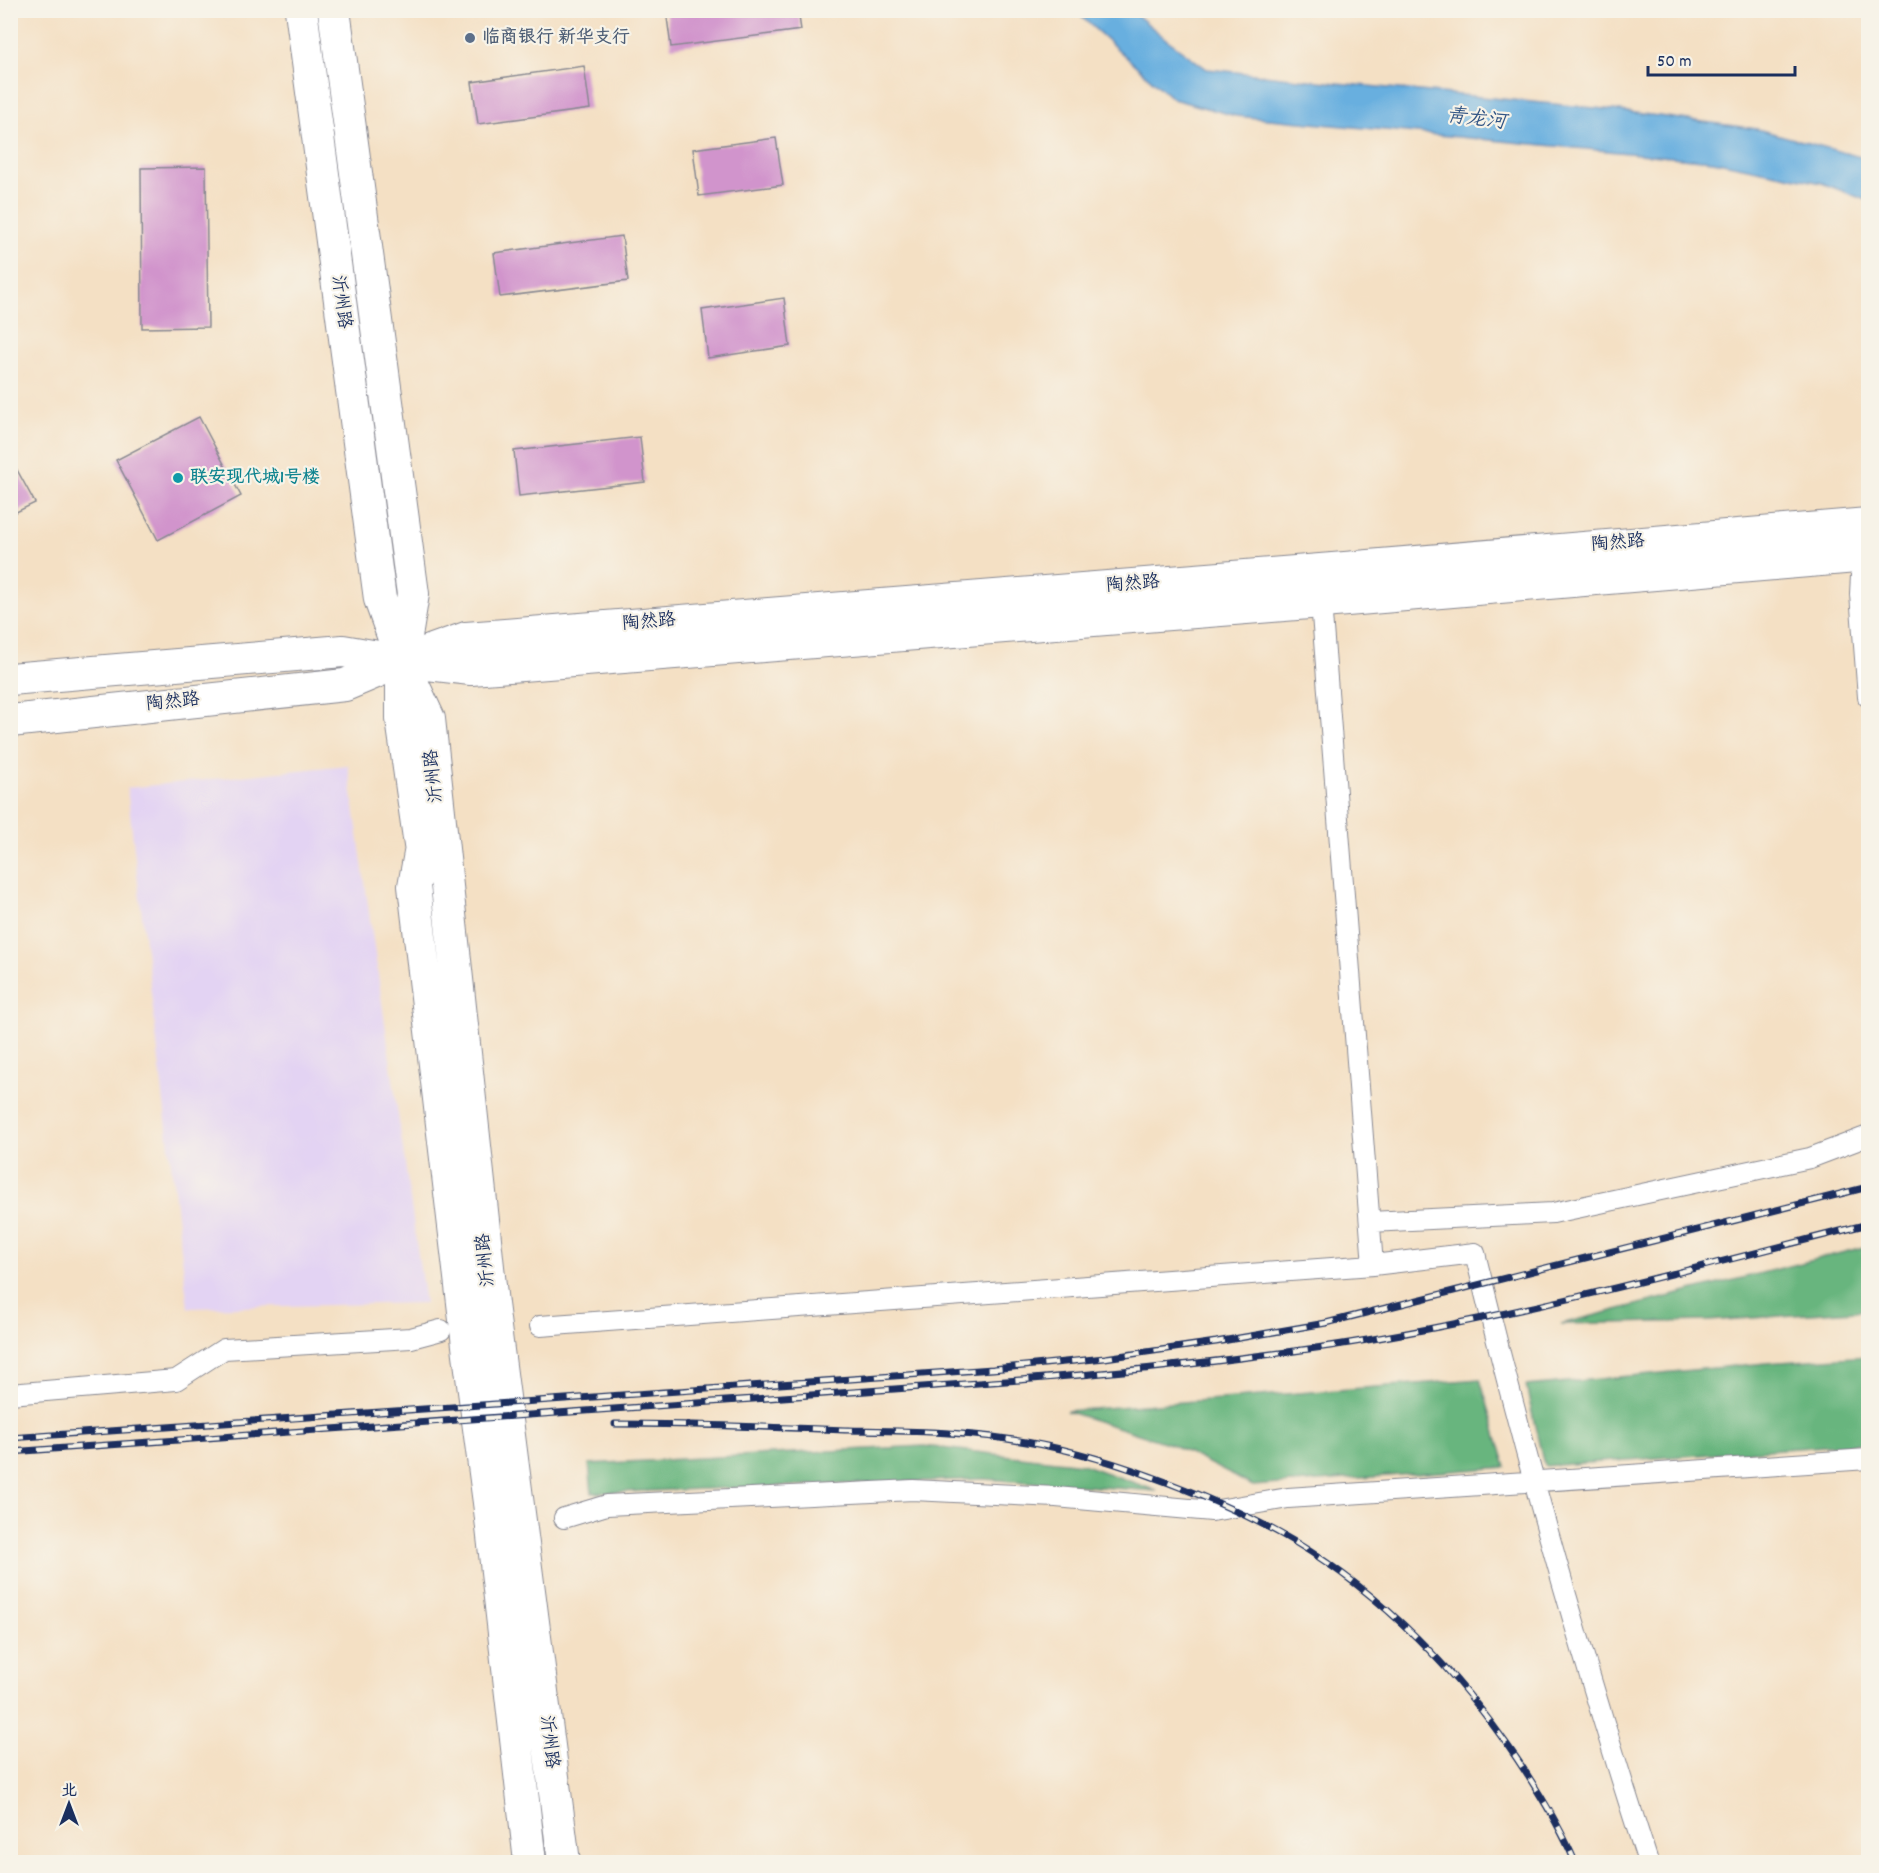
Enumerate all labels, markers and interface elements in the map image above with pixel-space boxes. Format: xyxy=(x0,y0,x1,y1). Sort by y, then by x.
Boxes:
place label: 临商银行 新华支行 xyxy=(482,26,630,51)
marker: 临商银行 新华支行 xyxy=(463,31,477,45)
scale bar xyxy=(1648,39,1795,77)
text: 50 m xyxy=(1657,50,1692,75)
water label: 青龙河 xyxy=(1445,102,1510,138)
street label: 沂州路 xyxy=(324,274,356,330)
place label: 联安现代城1号楼 xyxy=(190,466,320,491)
marker: 联安现代城1号楼 xyxy=(171,471,185,485)
street label: 陶然路 xyxy=(1590,529,1646,559)
street label: 陶然路 xyxy=(1105,570,1161,600)
street label: 陶然路 xyxy=(621,608,677,638)
street label: 陶然路 xyxy=(145,688,201,718)
street label: 沂州路 xyxy=(420,748,450,804)
street label: 沂州路 xyxy=(472,1232,502,1288)
street label: 沂州路 xyxy=(532,1714,564,1770)
north arrow xyxy=(39,1774,99,1834)
text: 北 xyxy=(61,1780,77,1803)

